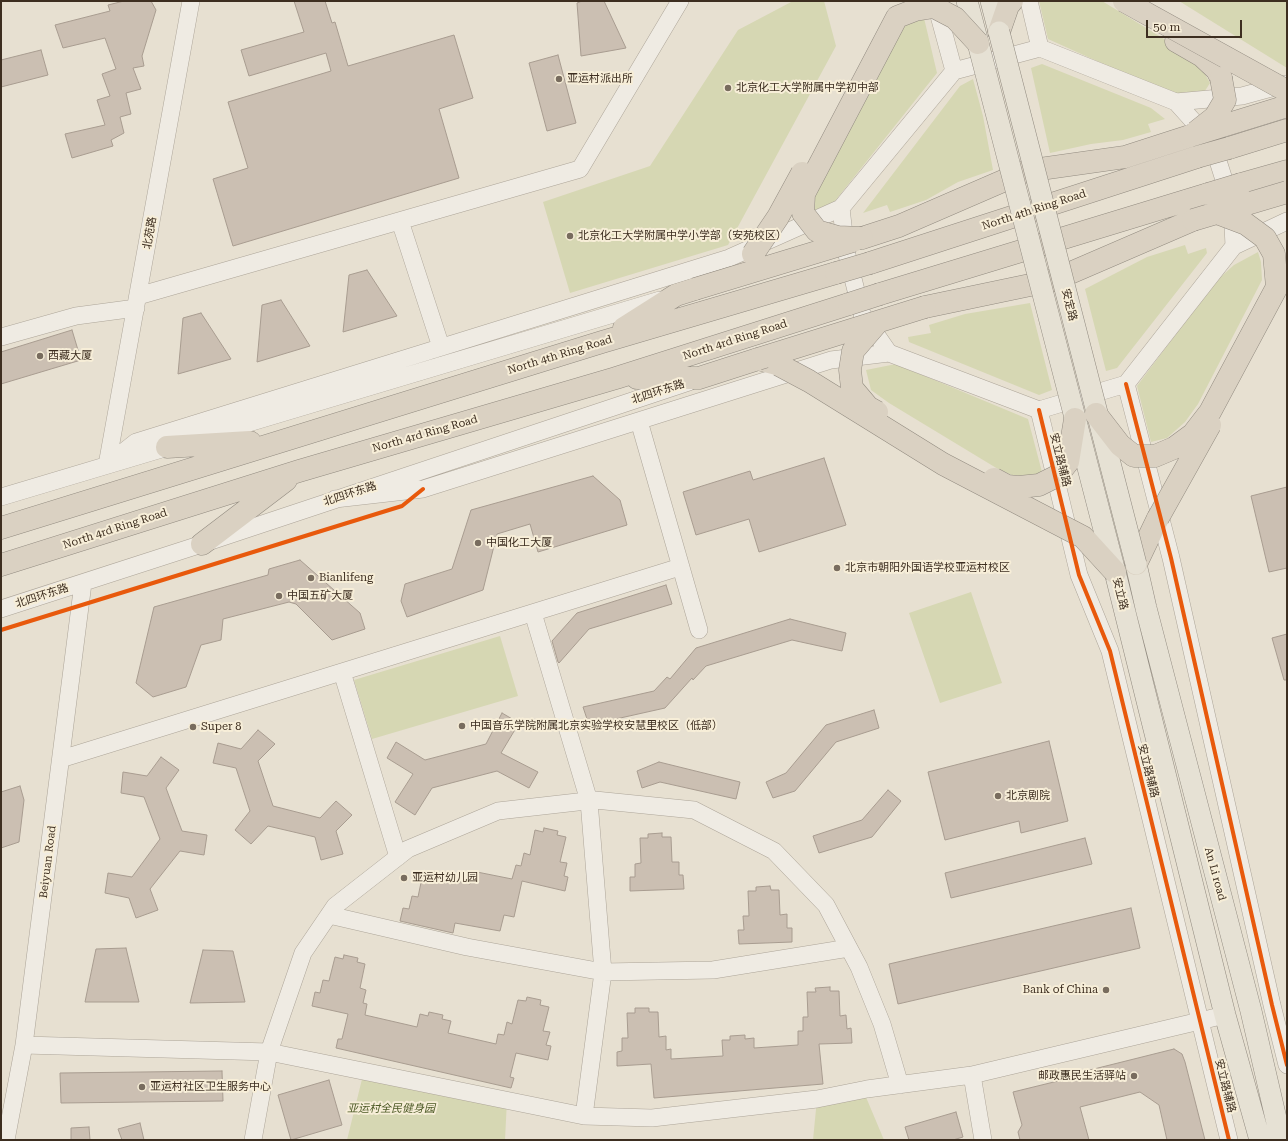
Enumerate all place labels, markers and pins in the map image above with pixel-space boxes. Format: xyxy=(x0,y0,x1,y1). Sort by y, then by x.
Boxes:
place label: 亚运村派出所 xyxy=(567,72,633,86)
marker: 亚运村派出所 xyxy=(554,74,564,84)
place label: 北京化工大学附属中学初中部 xyxy=(736,81,879,95)
marker: 北京化工大学附属中学初中部 xyxy=(723,83,733,93)
place label: 北京化工大学附属中学小学部（安苑校区） xyxy=(578,229,787,243)
marker: 北京化工大学附属中学小学部（安苑校区） xyxy=(565,231,575,241)
place label: 西藏大厦 xyxy=(48,349,92,363)
marker: 西藏大厦 xyxy=(35,351,45,361)
place label: 中国化工大厦 xyxy=(486,536,552,550)
marker: 中国化工大厦 xyxy=(473,538,483,548)
place label: 北京市朝阳外国语学校亚运村校区 xyxy=(845,561,1010,575)
marker: 北京市朝阳外国语学校亚运村校区 xyxy=(832,563,842,573)
place label: Bianlifeng xyxy=(319,571,373,585)
marker: Bianlifeng xyxy=(306,573,316,583)
place label: 中国五矿大厦 xyxy=(287,589,353,603)
marker: 中国五矿大厦 xyxy=(274,591,284,601)
place label: 中国音乐学院附属北京实验学校安慧里校区（低部） xyxy=(470,719,723,733)
place label: Super 8 xyxy=(201,720,241,734)
marker: 中国音乐学院附属北京实验学校安慧里校区（低部） xyxy=(457,721,467,731)
marker: Super 8 xyxy=(188,722,198,732)
place label: 北京剧院 xyxy=(1006,789,1050,803)
marker: 北京剧院 xyxy=(993,791,1003,801)
place label: 亚运村幼儿园 xyxy=(412,871,478,885)
marker: 亚运村幼儿园 xyxy=(399,873,409,883)
place label: Bank of China xyxy=(1023,983,1098,997)
marker: Bank of China xyxy=(1101,985,1111,995)
place label: 邮政惠民生活驿站 xyxy=(1038,1069,1126,1083)
marker: 邮政惠民生活驿站 xyxy=(1129,1071,1139,1081)
place label: 亚运村社区卫生服务中心 xyxy=(150,1080,271,1094)
marker: 亚运村社区卫生服务中心 xyxy=(137,1082,147,1092)

